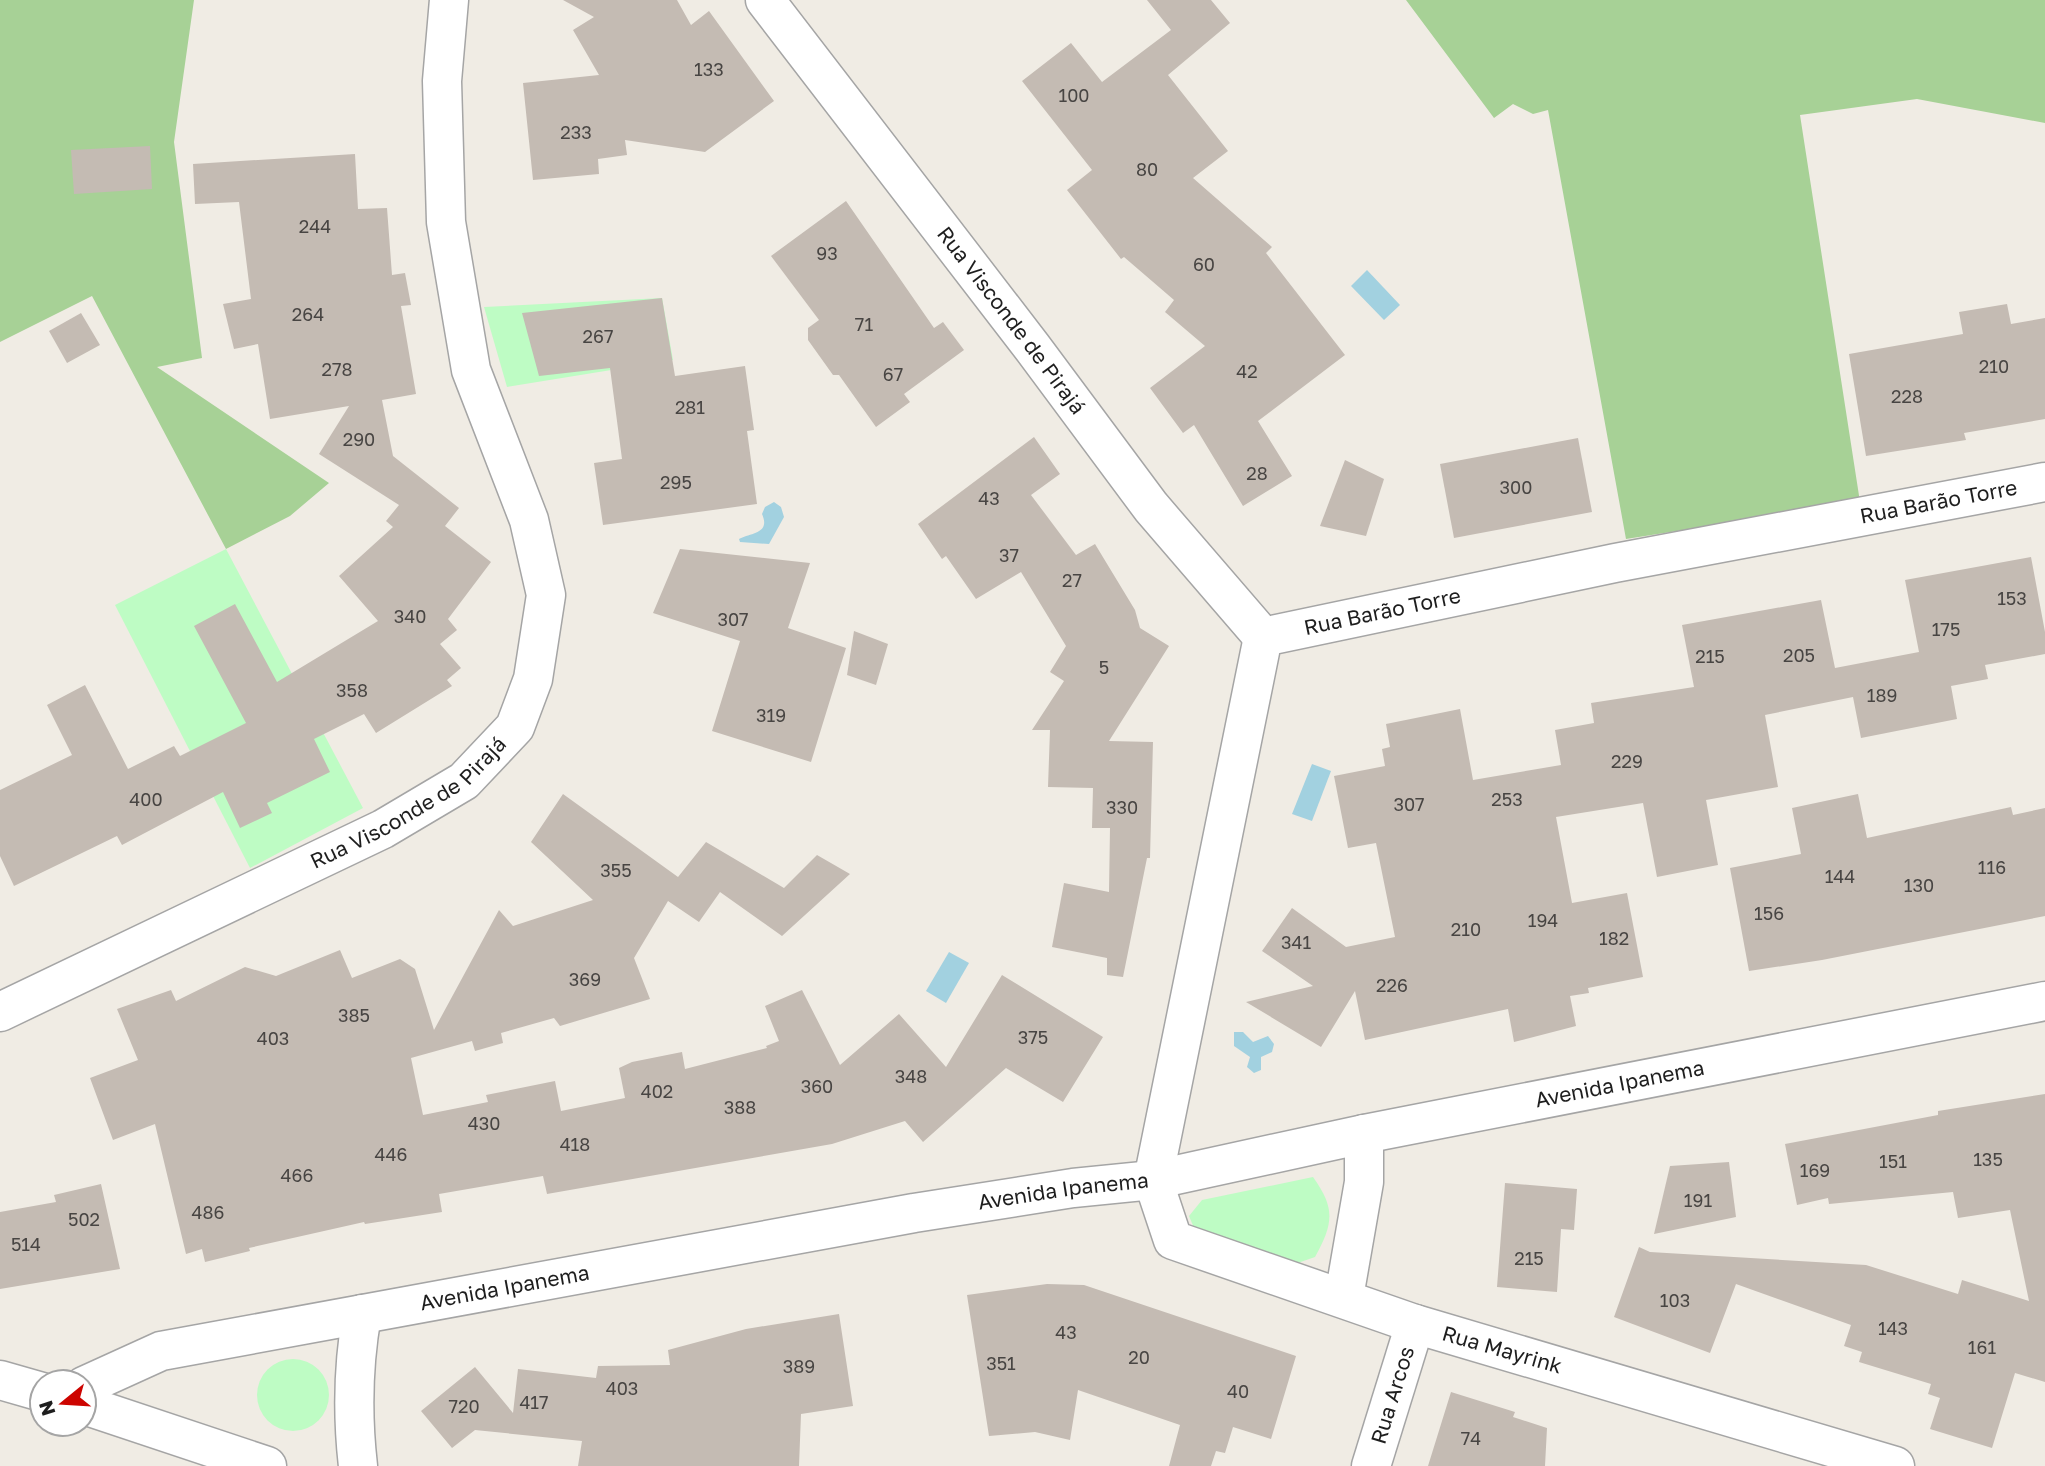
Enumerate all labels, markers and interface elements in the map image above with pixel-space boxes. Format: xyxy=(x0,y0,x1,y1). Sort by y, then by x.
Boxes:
house number: 133 xyxy=(694,58,724,80)
house number: 100 xyxy=(1058,84,1090,106)
house number: 233 xyxy=(560,121,592,143)
house number: 80 xyxy=(1136,158,1158,180)
house number: 244 xyxy=(299,215,331,237)
street label: Rua Visconde de Pirajá xyxy=(932,221,1091,419)
house number: 93 xyxy=(816,242,838,264)
house number: 60 xyxy=(1193,253,1215,275)
house number: 264 xyxy=(292,303,324,325)
house number: 71 xyxy=(855,313,873,335)
house number: 267 xyxy=(583,325,613,347)
house number: 210 xyxy=(1979,355,2009,377)
house number: 278 xyxy=(322,358,352,380)
house number: 42 xyxy=(1236,360,1258,382)
house number: 67 xyxy=(883,363,903,385)
house number: 228 xyxy=(1891,385,1923,407)
house number: 281 xyxy=(675,396,705,418)
house number: 290 xyxy=(343,428,375,450)
house number: 28 xyxy=(1246,462,1268,484)
house number: 295 xyxy=(660,471,692,493)
street label: Rua Barão Torre xyxy=(1858,474,2019,529)
house number: 300 xyxy=(1500,476,1532,498)
house number: 43 xyxy=(978,487,1000,509)
house number: 37 xyxy=(999,544,1019,566)
house number: 27 xyxy=(1062,569,1082,591)
street label: Rua Barão Torre xyxy=(1301,582,1463,640)
house number: 153 xyxy=(1997,587,2027,609)
house number: 340 xyxy=(394,605,426,627)
house number: 307 xyxy=(717,608,749,630)
house number: 175 xyxy=(1932,618,1960,640)
house number: 205 xyxy=(1783,644,1815,666)
house number: 215 xyxy=(1695,645,1725,667)
house number: 5 xyxy=(1099,656,1109,678)
house number: 358 xyxy=(336,679,368,701)
house number: 189 xyxy=(1867,684,1897,706)
house number: 319 xyxy=(756,704,786,726)
street label: Rua Visconde de Pirajá xyxy=(306,731,511,874)
house number: 229 xyxy=(1611,750,1643,772)
house number: 400 xyxy=(129,788,163,810)
house number: 253 xyxy=(1491,788,1523,810)
house number: 307 xyxy=(1393,793,1425,815)
house number: 330 xyxy=(1106,796,1138,818)
house number: 116 xyxy=(1978,856,2006,878)
house number: 355 xyxy=(600,859,632,881)
house number: 144 xyxy=(1825,865,1855,887)
house number: 130 xyxy=(1904,874,1934,896)
house number: 156 xyxy=(1754,902,1784,924)
house number: 194 xyxy=(1528,909,1558,931)
house number: 210 xyxy=(1451,918,1481,940)
house number: 182 xyxy=(1599,927,1629,949)
house number: 341 xyxy=(1281,931,1311,953)
house number: 369 xyxy=(569,968,601,990)
house number: 226 xyxy=(1376,974,1408,996)
house number: 385 xyxy=(338,1004,370,1026)
house number: 375 xyxy=(1018,1026,1048,1048)
house number: 403 xyxy=(257,1027,289,1049)
street label: Avenida Ipanema xyxy=(1533,1054,1706,1112)
house number: 348 xyxy=(895,1065,927,1087)
house number: 360 xyxy=(801,1075,833,1097)
house number: 402 xyxy=(641,1080,673,1102)
house number: 388 xyxy=(724,1096,756,1118)
house number: 430 xyxy=(468,1112,500,1134)
house number: 418 xyxy=(560,1133,590,1155)
house number: 446 xyxy=(375,1143,407,1165)
house number: 135 xyxy=(1973,1148,2003,1170)
house number: 151 xyxy=(1879,1150,1907,1172)
house number: 169 xyxy=(1800,1159,1830,1181)
house number: 466 xyxy=(281,1164,313,1186)
street label: Avenida Ipanema xyxy=(976,1167,1150,1215)
house number: 191 xyxy=(1684,1189,1712,1211)
house number: 486 xyxy=(192,1201,224,1223)
house number: 502 xyxy=(68,1208,100,1230)
house number: 514 xyxy=(11,1233,41,1255)
house number: 215 xyxy=(1514,1247,1544,1269)
street label: Avenida Ipanema xyxy=(418,1259,591,1315)
house number: 103 xyxy=(1660,1289,1690,1311)
house number: 143 xyxy=(1878,1317,1908,1339)
street label: Rua Mayrink xyxy=(1439,1320,1565,1379)
house number: 43 xyxy=(1055,1321,1077,1343)
house number: 161 xyxy=(1968,1336,1996,1358)
street label: Rua Arcos xyxy=(1365,1343,1419,1447)
house number: 20 xyxy=(1128,1346,1150,1368)
house number: 351 xyxy=(986,1352,1016,1374)
house number: 389 xyxy=(783,1355,815,1377)
north arrow xyxy=(28,1368,98,1438)
house number: 403 xyxy=(606,1377,638,1399)
house number: 40 xyxy=(1227,1380,1249,1402)
house number: 417 xyxy=(519,1391,549,1413)
house number: 720 xyxy=(448,1395,480,1417)
text: N xyxy=(33,1398,60,1419)
house number: 74 xyxy=(1461,1427,1481,1449)

